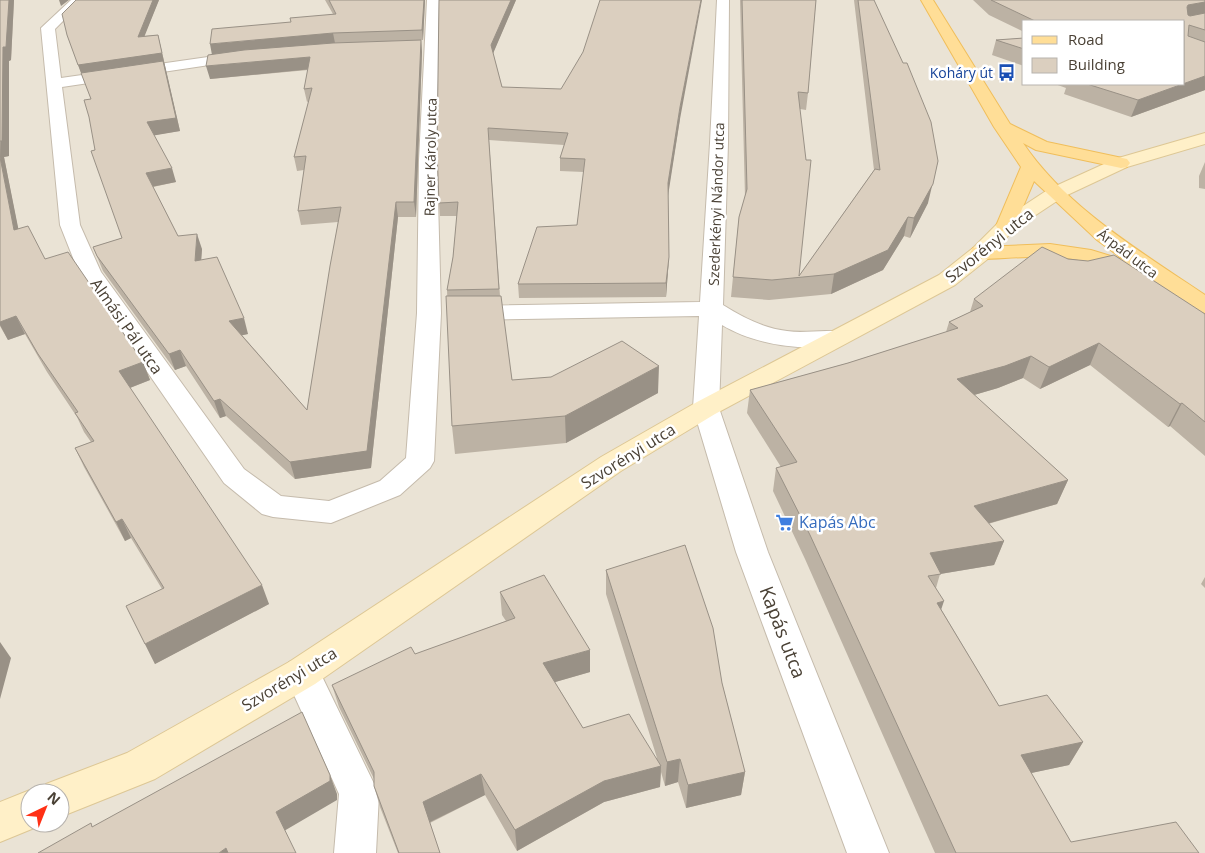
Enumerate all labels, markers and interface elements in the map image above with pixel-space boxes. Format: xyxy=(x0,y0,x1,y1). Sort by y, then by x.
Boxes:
legend xyxy=(1022,20,1185,85)
text: Road xyxy=(1068,29,1104,49)
text: Building xyxy=(1068,54,1125,74)
bus stop icon: Koháry út xyxy=(997,62,1017,82)
place label: Koháry út xyxy=(930,63,993,82)
street label: Rajner Károly utca xyxy=(419,98,441,216)
street label: Szederkényi Nándor utca xyxy=(704,122,728,286)
street label: Szvorényi utca xyxy=(940,203,1038,287)
street label: Árpád utca xyxy=(1094,224,1162,282)
street label: Almási Pál utca xyxy=(86,274,168,378)
street label: Szvorényi utca xyxy=(577,418,679,494)
place label: Kapás Abc xyxy=(799,511,876,533)
supermarket icon: Kapás Abc xyxy=(775,512,795,532)
street label: Kapás utca xyxy=(754,582,812,682)
street label: Szvorényi utca xyxy=(237,642,341,716)
north arrow xyxy=(20,783,70,833)
text: N xyxy=(44,787,65,809)

